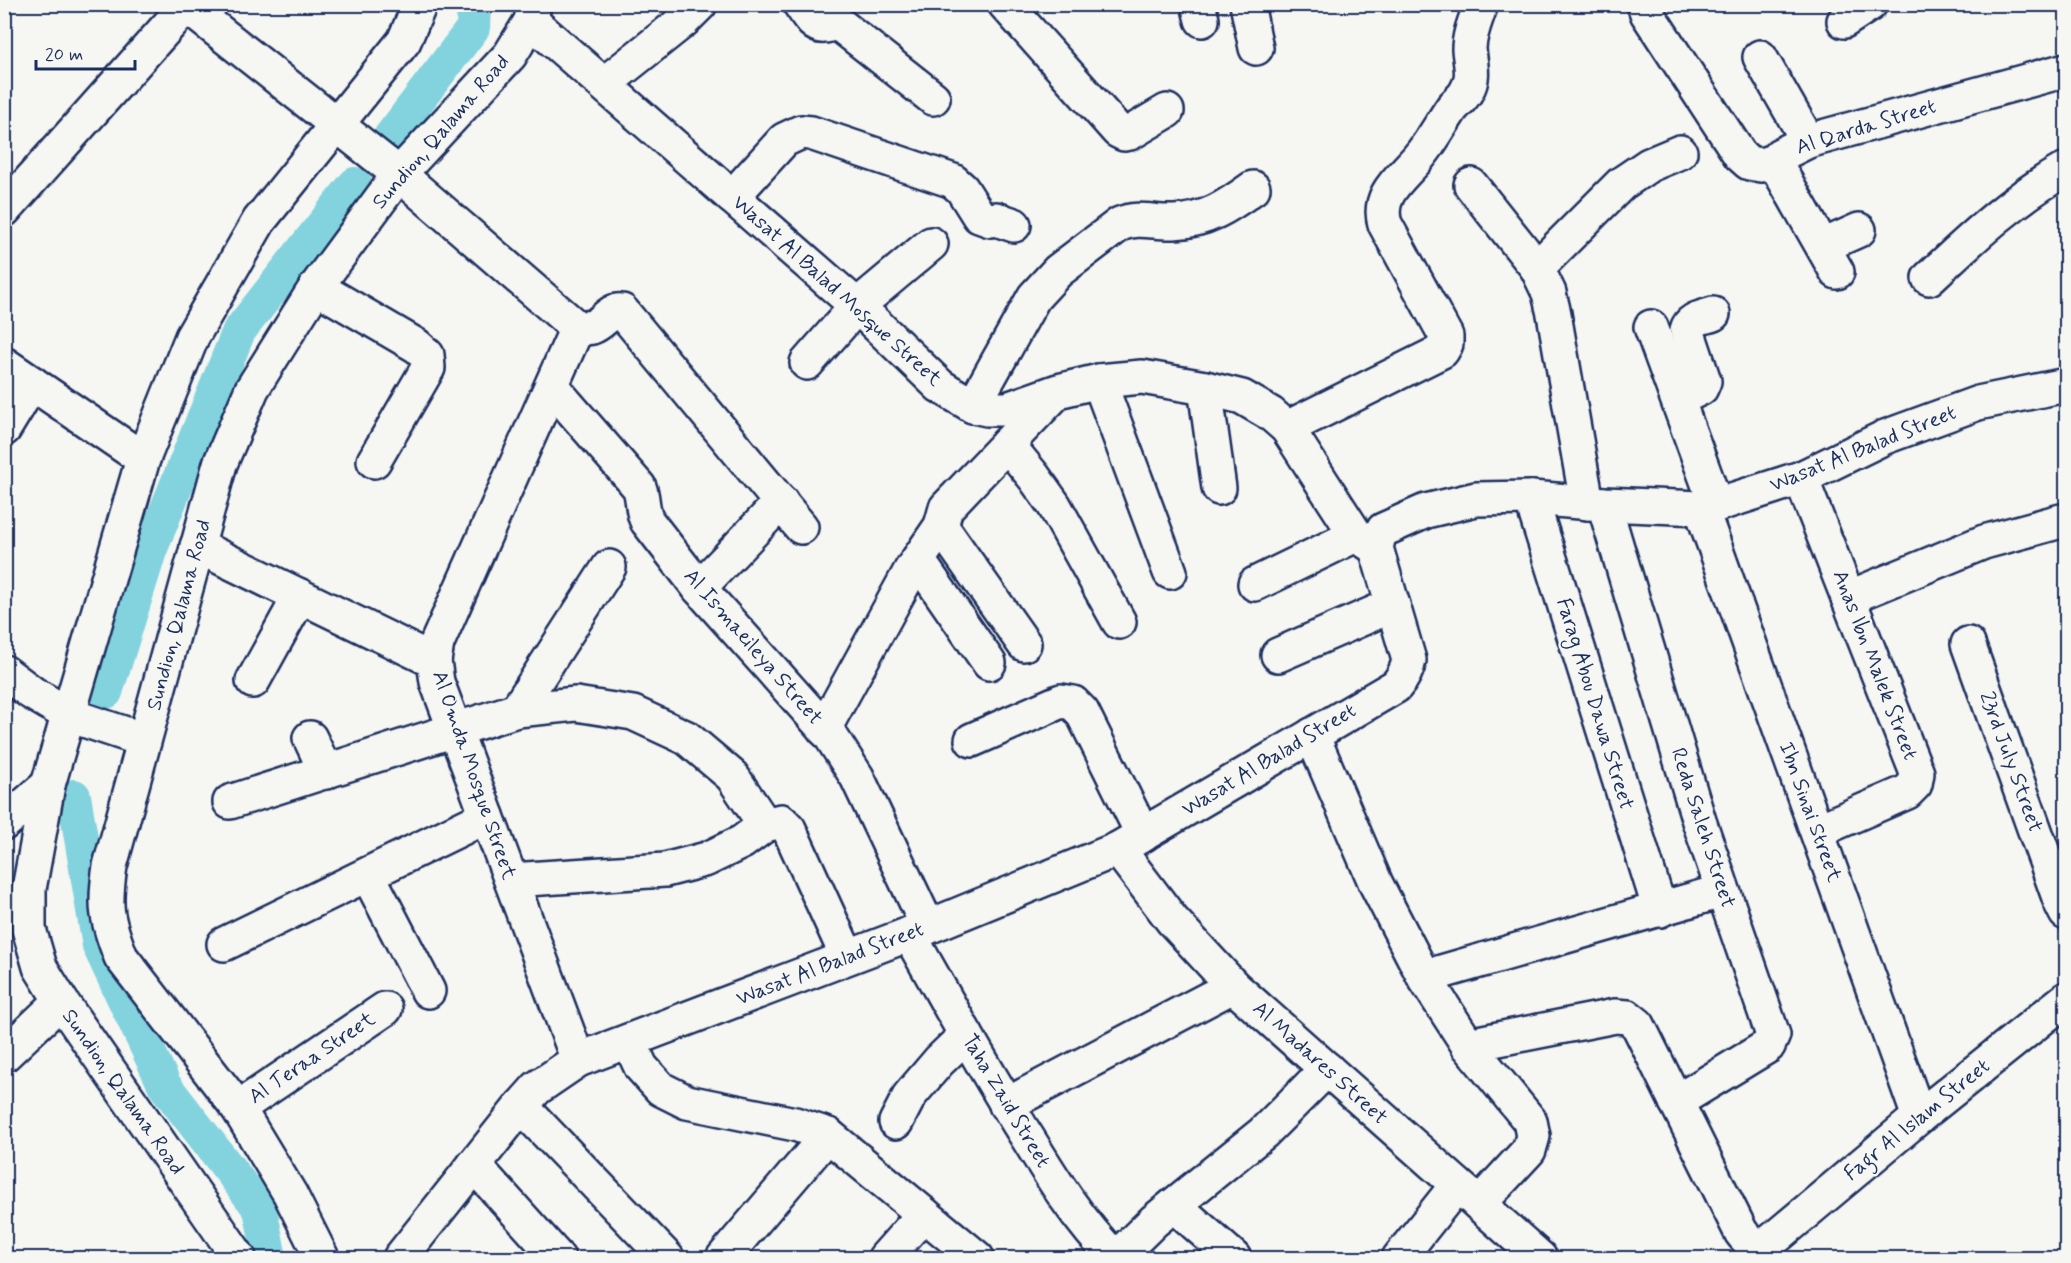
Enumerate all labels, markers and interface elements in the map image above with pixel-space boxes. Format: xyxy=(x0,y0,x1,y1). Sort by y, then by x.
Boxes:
scale bar xyxy=(36,33,135,71)
text: 20 m xyxy=(45,43,83,67)
street label: Sundion, Qalama Road xyxy=(366,49,516,215)
street label: Al Qarda Street xyxy=(1793,92,1939,162)
street label: Wasat Al Balad Mosque Street xyxy=(726,189,948,393)
street label: Wasat Al Balad Street xyxy=(1766,399,1960,499)
street label: Sundion, Qalama Road xyxy=(140,517,218,713)
street label: Al Ismaeileya Street xyxy=(677,563,829,731)
street label: Anas Ibn Malek Street xyxy=(1826,566,1924,764)
street label: Farag Abou Dawa Street xyxy=(1548,595,1641,814)
street label: Al Omda Mosque Street xyxy=(425,667,523,884)
street label: 23rd July Street xyxy=(1973,688,2049,836)
street label: Wasat Al Balad Street xyxy=(1177,697,1361,823)
street label: Ibn Sinai Street xyxy=(1772,738,1848,886)
street label: Reda Saleh Street xyxy=(1664,744,1742,912)
street label: Wasat Al Balad Street xyxy=(732,915,928,1013)
street label: Al Madares Street xyxy=(1246,995,1394,1131)
street label: Sundion, Qalama Road xyxy=(55,1004,191,1180)
street label: Al Teraa Street xyxy=(243,1005,381,1111)
street label: Taha Zaid Street xyxy=(955,1029,1057,1173)
street label: Fagr Al Islam Street xyxy=(1838,1052,1997,1189)

